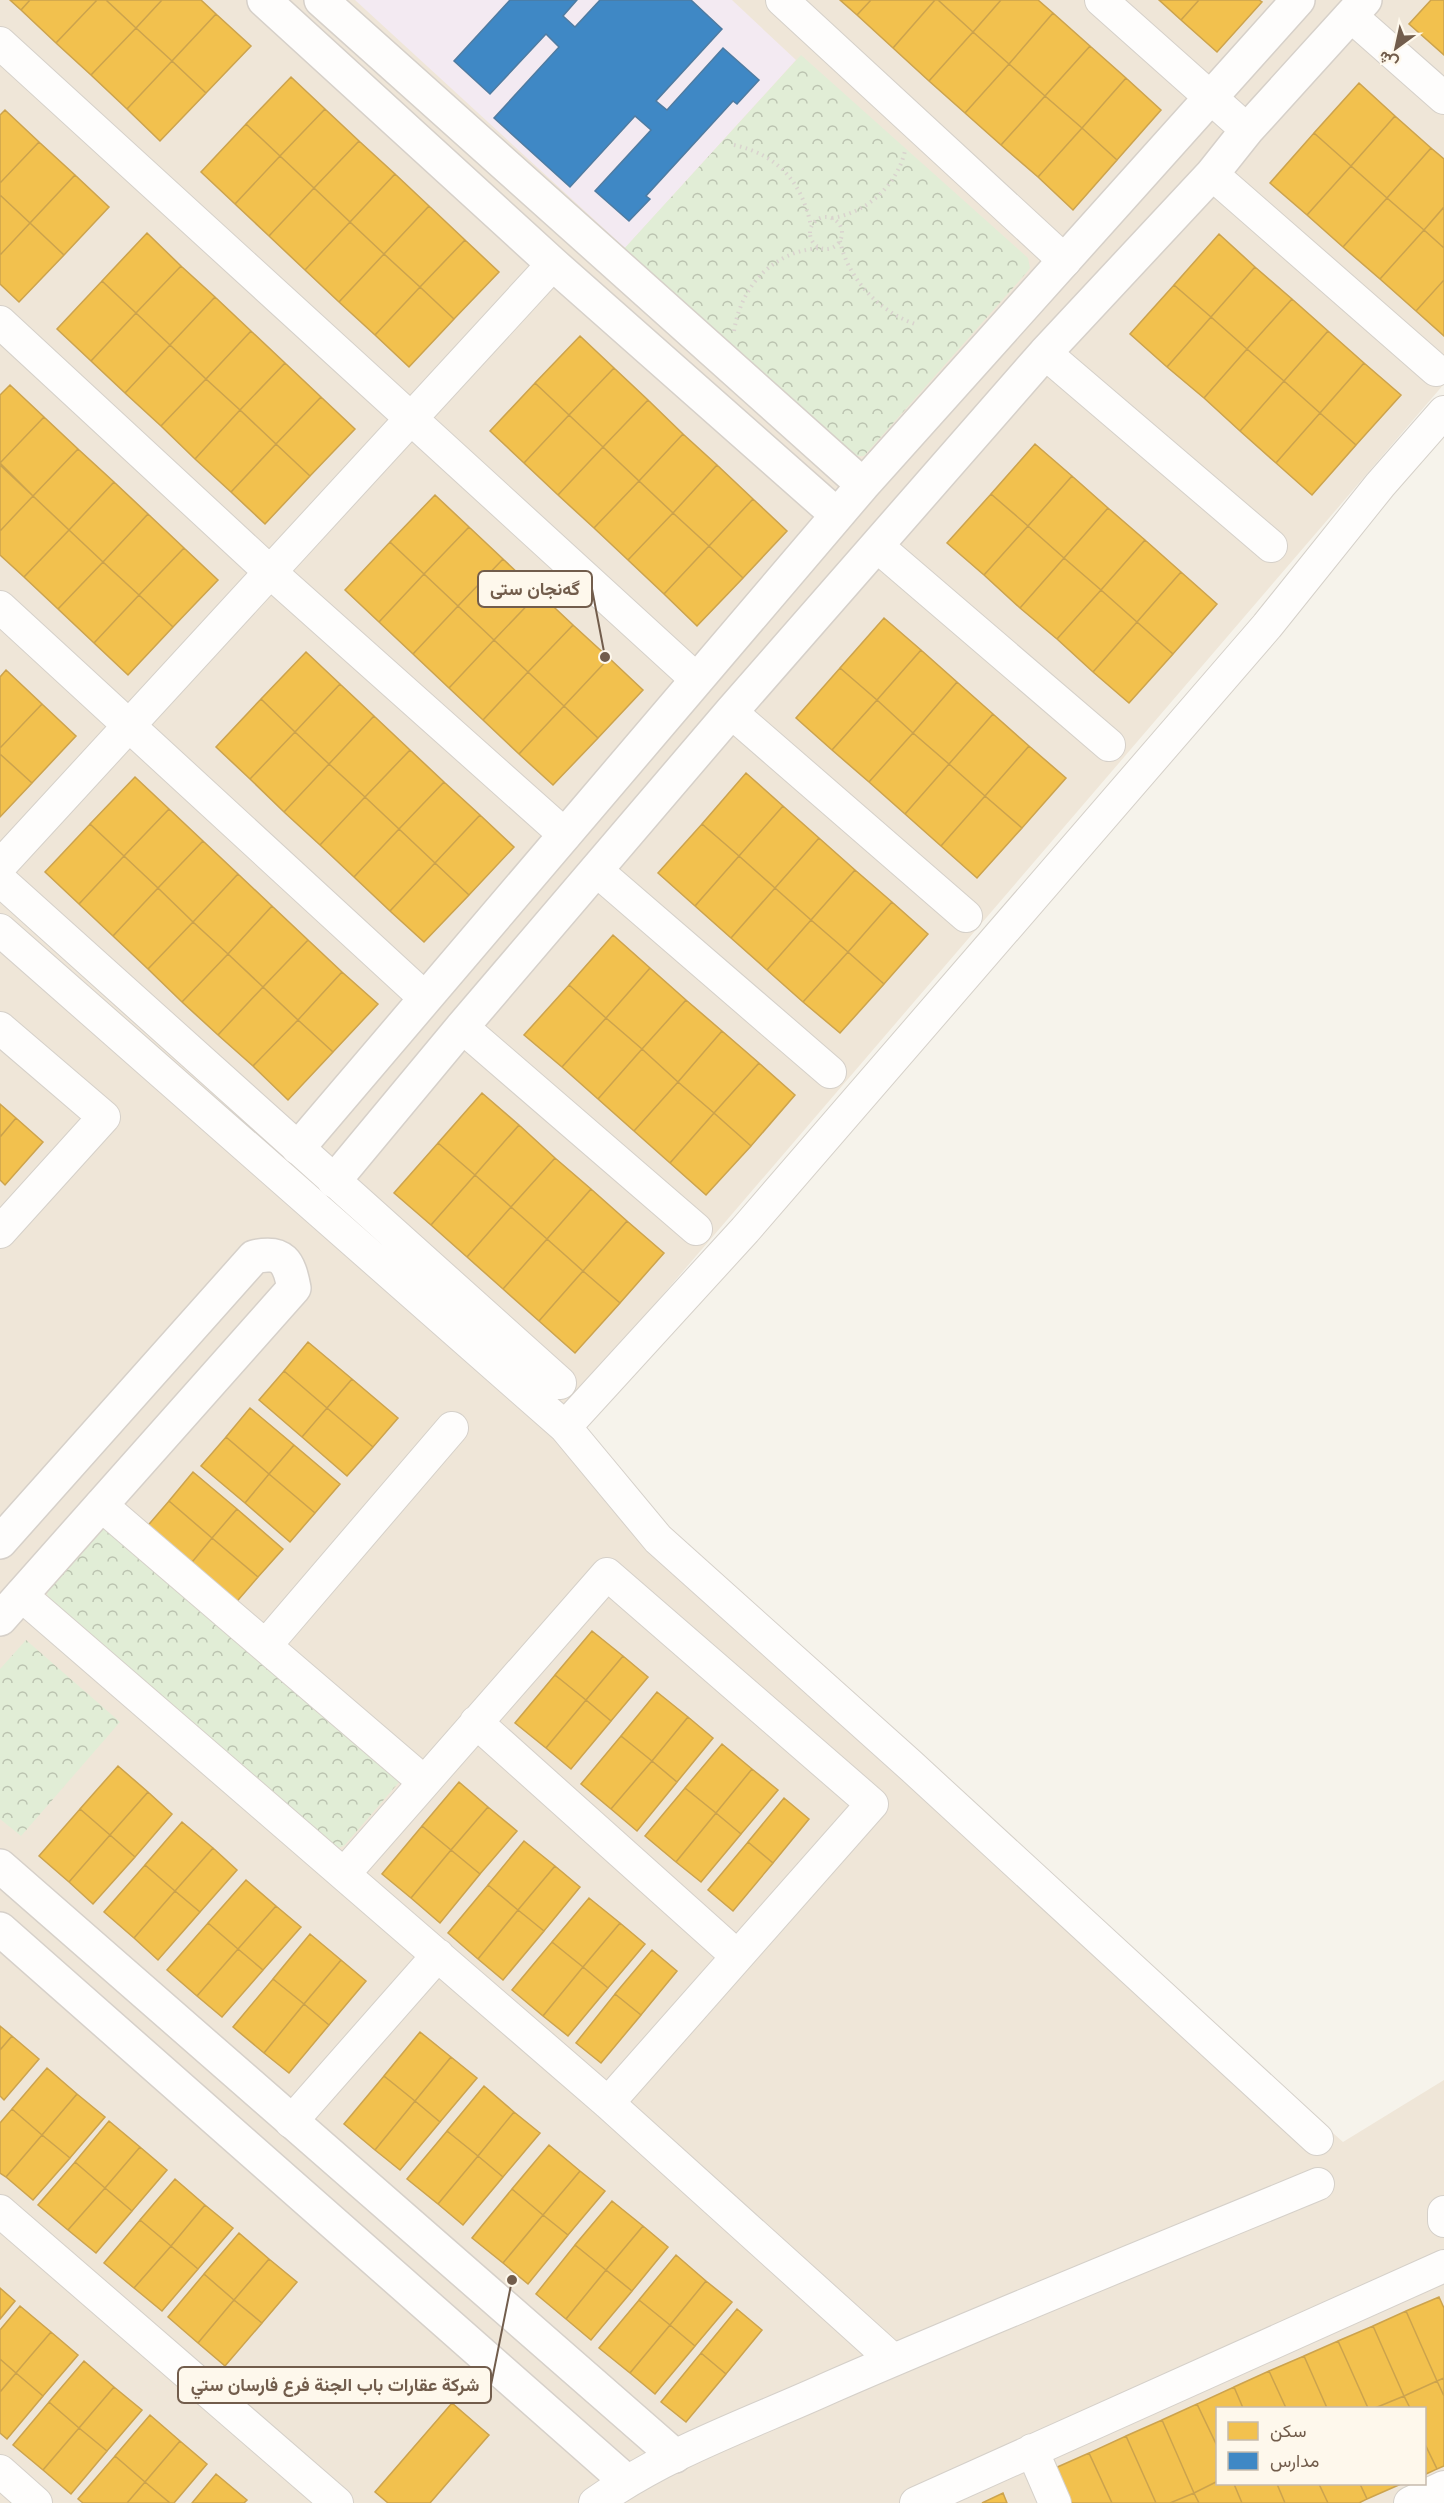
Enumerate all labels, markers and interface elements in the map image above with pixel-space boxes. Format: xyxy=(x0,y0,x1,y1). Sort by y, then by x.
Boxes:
north arrow xyxy=(1366,18,1426,78)
text: ش xyxy=(1374,47,1401,74)
callout: گه‌نجان ستی xyxy=(478,571,592,607)
text: گه‌نجان ستی xyxy=(490,577,580,600)
callout: شرکة عقارات باب الجنة فرع فارسان ستي xyxy=(178,2367,491,2403)
text: شرکة عقارات باب الجنة فرع فارسان ستي xyxy=(191,2373,479,2400)
legend xyxy=(1216,2407,1426,2485)
text: سكن xyxy=(1270,2419,1306,2442)
text: مدارس xyxy=(1270,2449,1319,2472)

